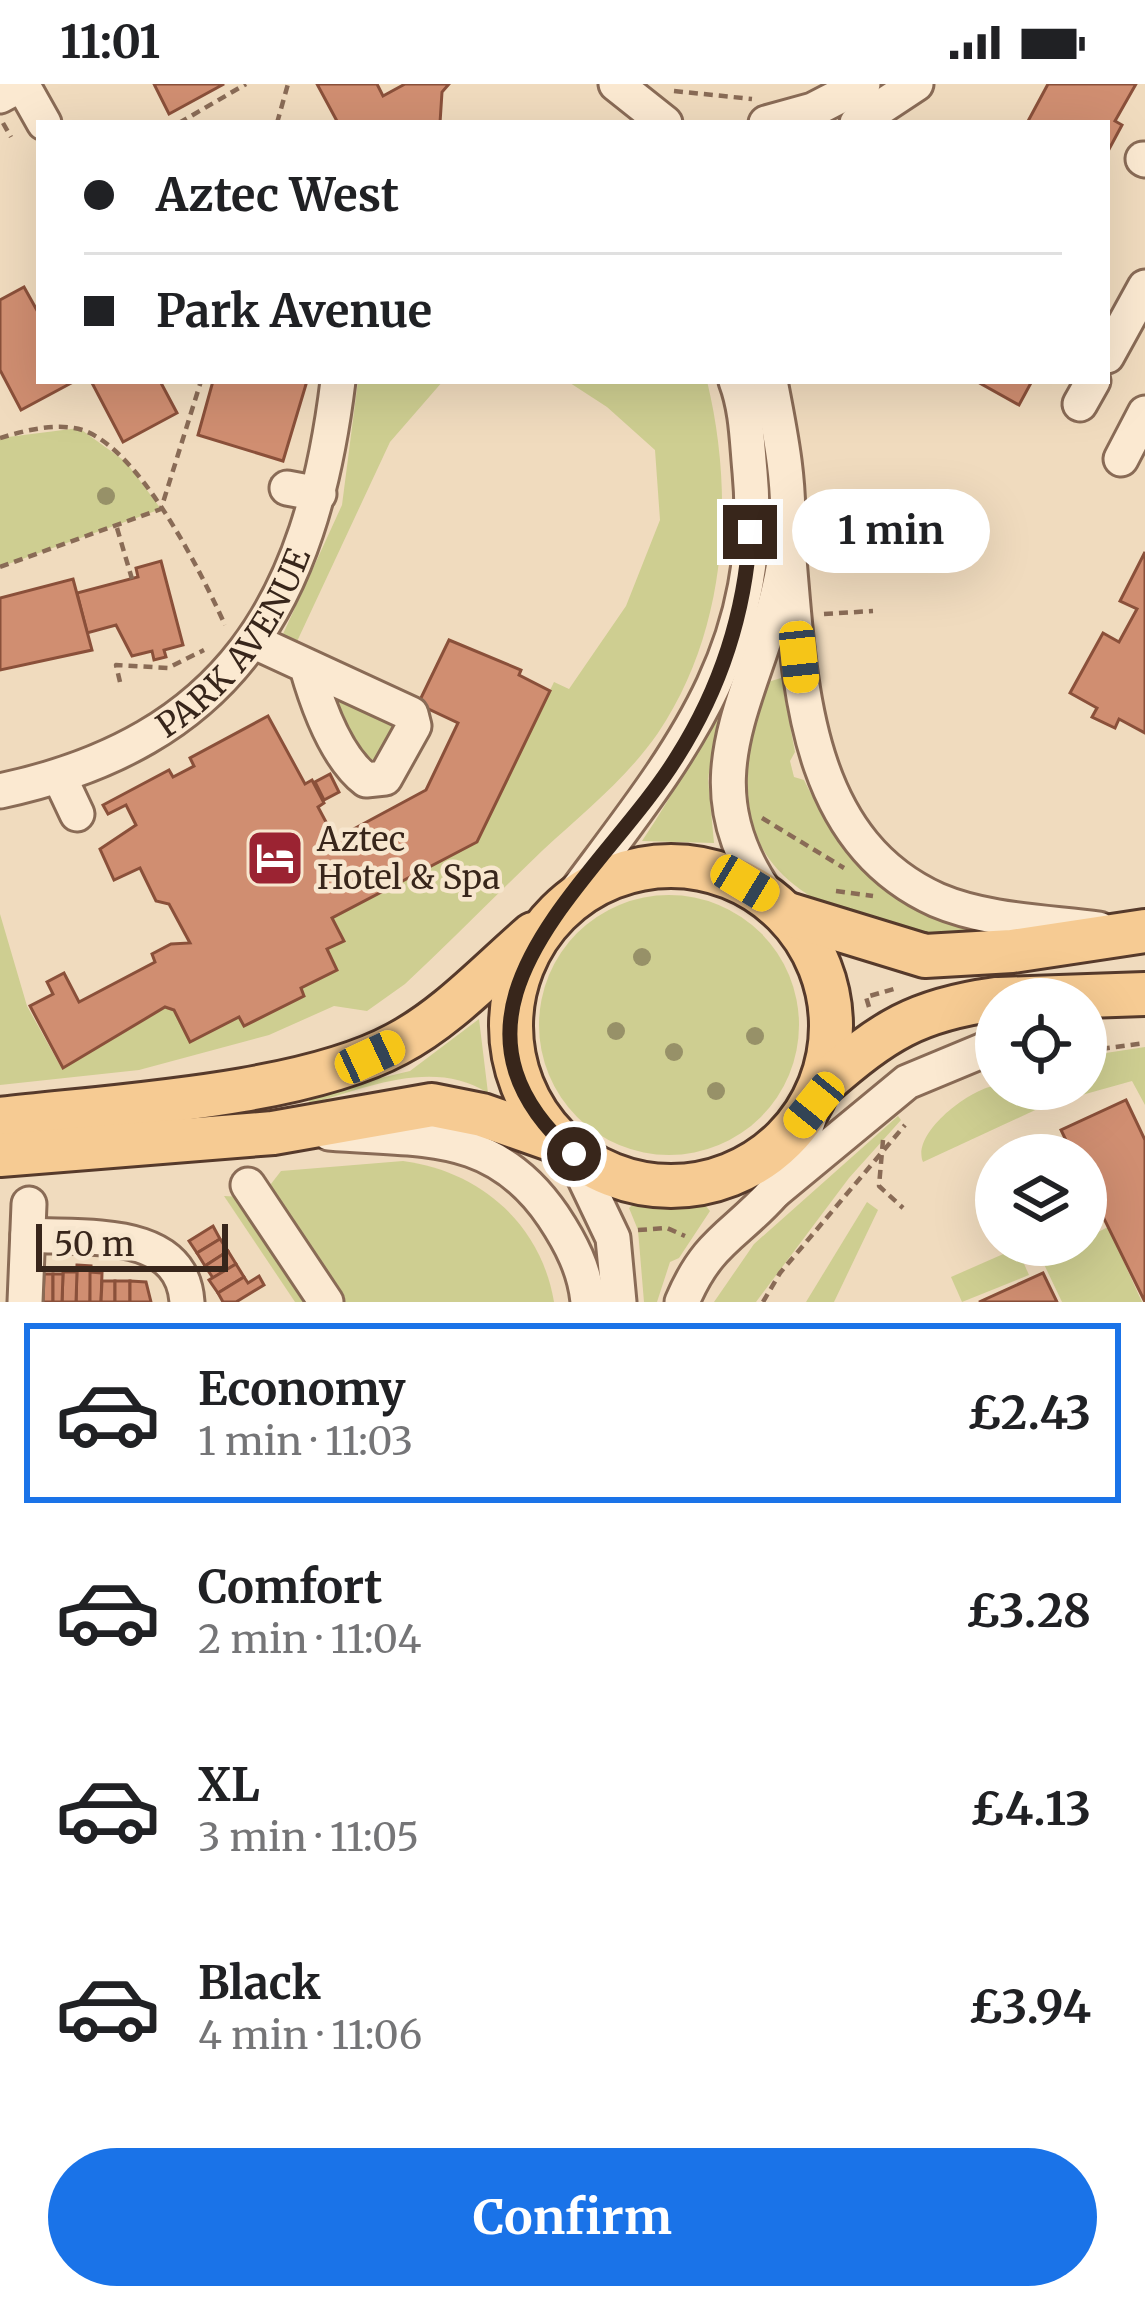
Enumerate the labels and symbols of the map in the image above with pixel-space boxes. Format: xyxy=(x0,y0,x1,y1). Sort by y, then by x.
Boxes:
callout: 1 min xyxy=(792,490,990,574)
route end xyxy=(723,505,777,559)
street label: PARK AVENUE xyxy=(149,542,319,746)
car xyxy=(777,619,821,695)
place label: Aztec Hotel & Spa xyxy=(316,819,500,898)
hotel icon: Aztec Hotel & Spa xyxy=(244,827,306,889)
car xyxy=(705,849,785,917)
car xyxy=(330,1025,410,1089)
car xyxy=(777,1066,851,1144)
route start xyxy=(547,1127,601,1181)
scale bar xyxy=(36,1218,228,1271)

